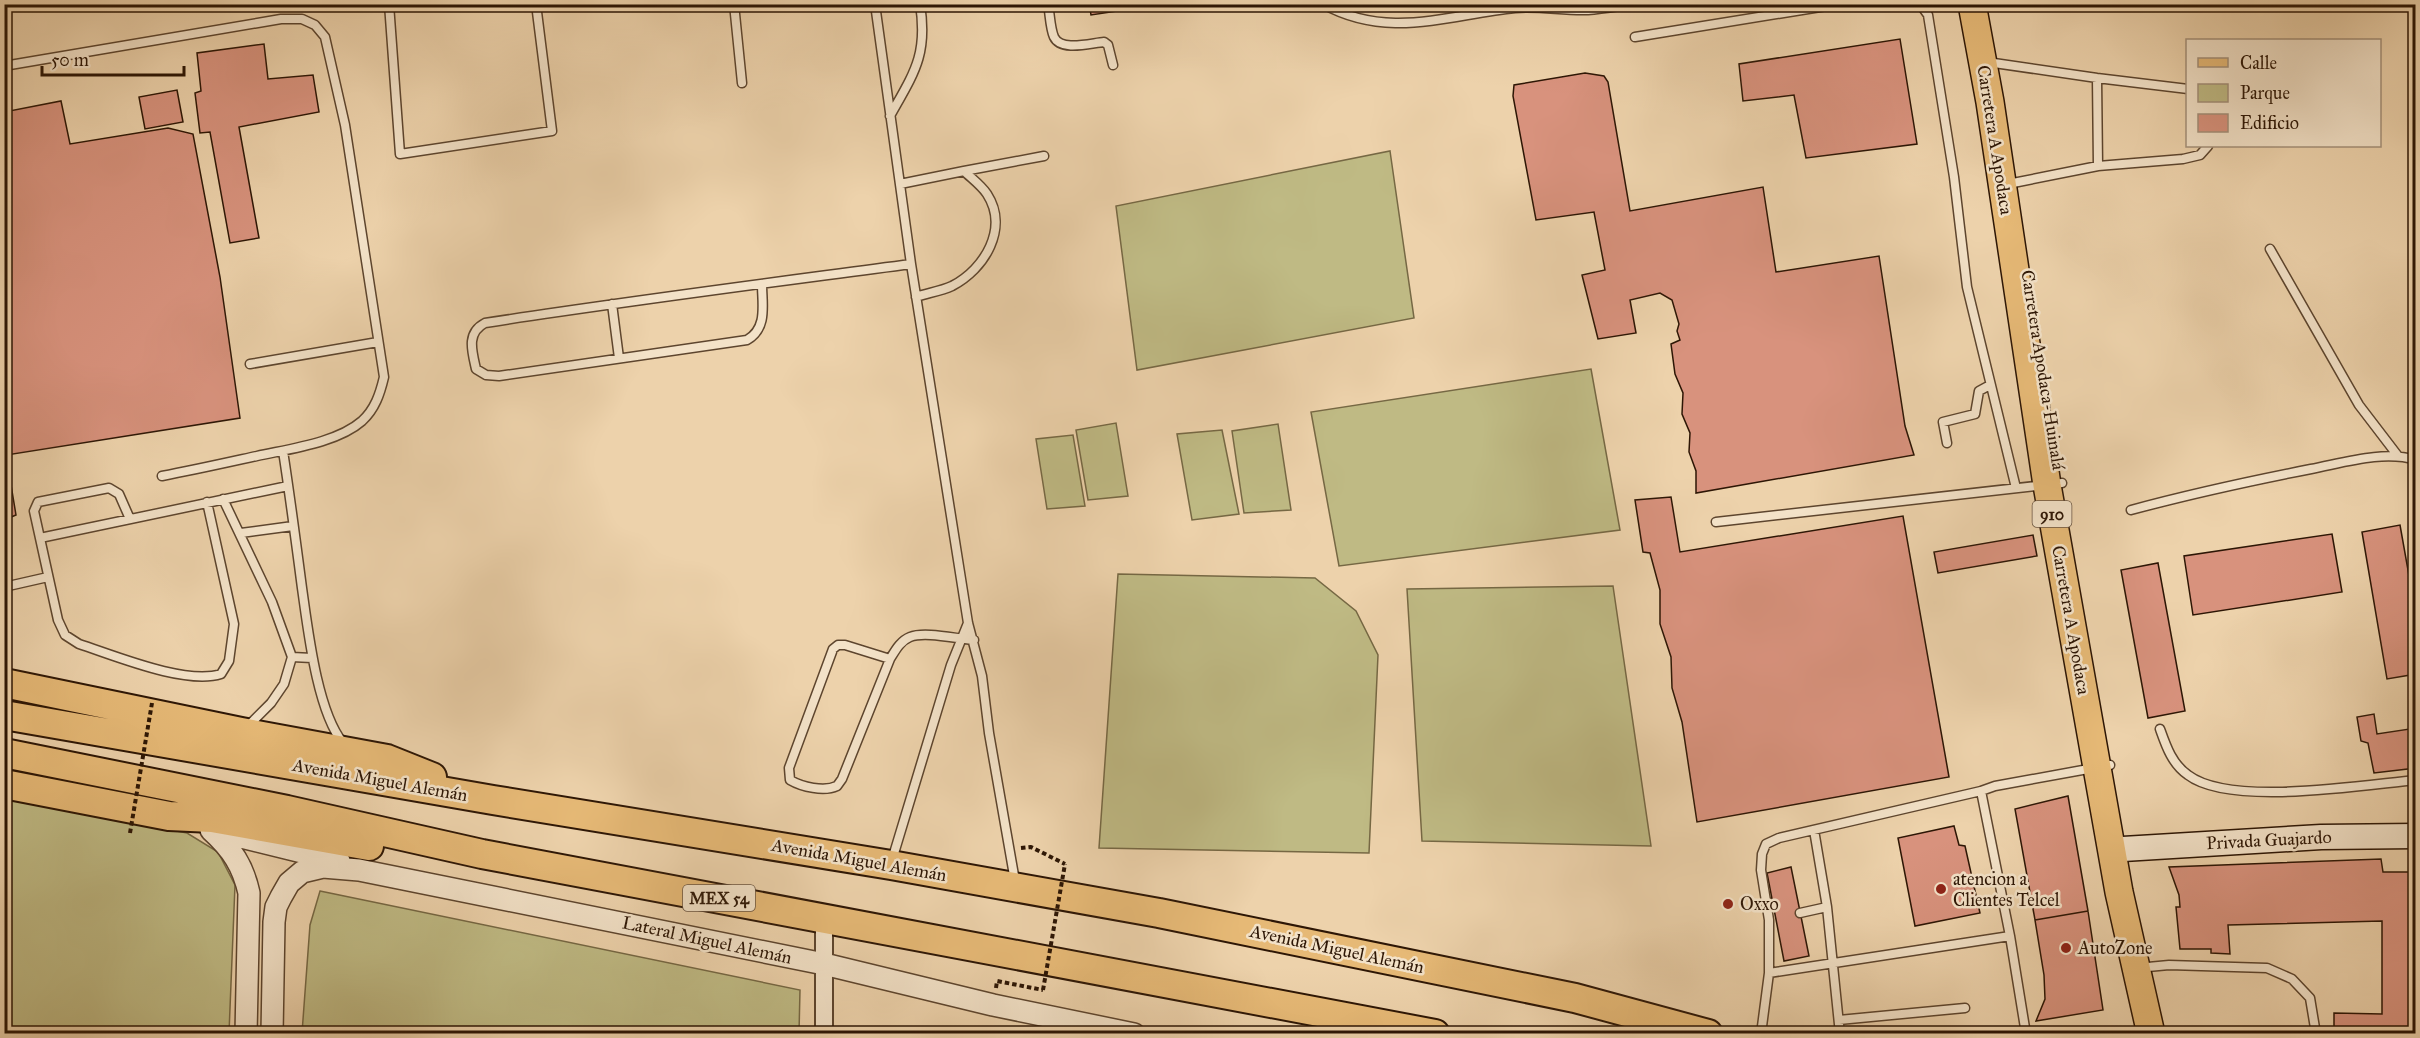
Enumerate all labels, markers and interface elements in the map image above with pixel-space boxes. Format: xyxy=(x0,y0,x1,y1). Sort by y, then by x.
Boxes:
scale bar xyxy=(42,39,184,77)
legend xyxy=(2186,39,2381,147)
text: 50 m xyxy=(51,49,89,71)
text: Calle xyxy=(2240,52,2277,74)
street label: Carretera A Apodaca xyxy=(1972,64,2018,217)
text: Parque xyxy=(2240,82,2290,105)
text: Edificio xyxy=(2240,112,2299,134)
street label: Carretera Apodaca-Huinalá xyxy=(2016,268,2070,472)
road number: 910 xyxy=(2032,501,2072,527)
street label: Carretera A Apodaca xyxy=(2047,544,2095,697)
street label: Avenida Miguel Alemán xyxy=(290,754,469,807)
street label: Privada Guajardo xyxy=(2206,826,2332,854)
street label: Avenida Miguel Alemán xyxy=(769,834,948,887)
place label: atencion a Clientes Telcel xyxy=(1953,868,2060,911)
marker: atencion a Clientes Telcel xyxy=(1934,882,1948,896)
road number: MEX 54 xyxy=(683,885,755,911)
place label: Oxxo xyxy=(1740,893,1779,915)
marker: Oxxo xyxy=(1721,897,1735,911)
street label: Lateral Miguel Alemán xyxy=(620,911,794,970)
street label: Avenida Miguel Alemán xyxy=(1247,920,1426,979)
place label: AutoZone xyxy=(2077,937,2152,959)
marker: AutoZone xyxy=(2059,941,2073,955)

